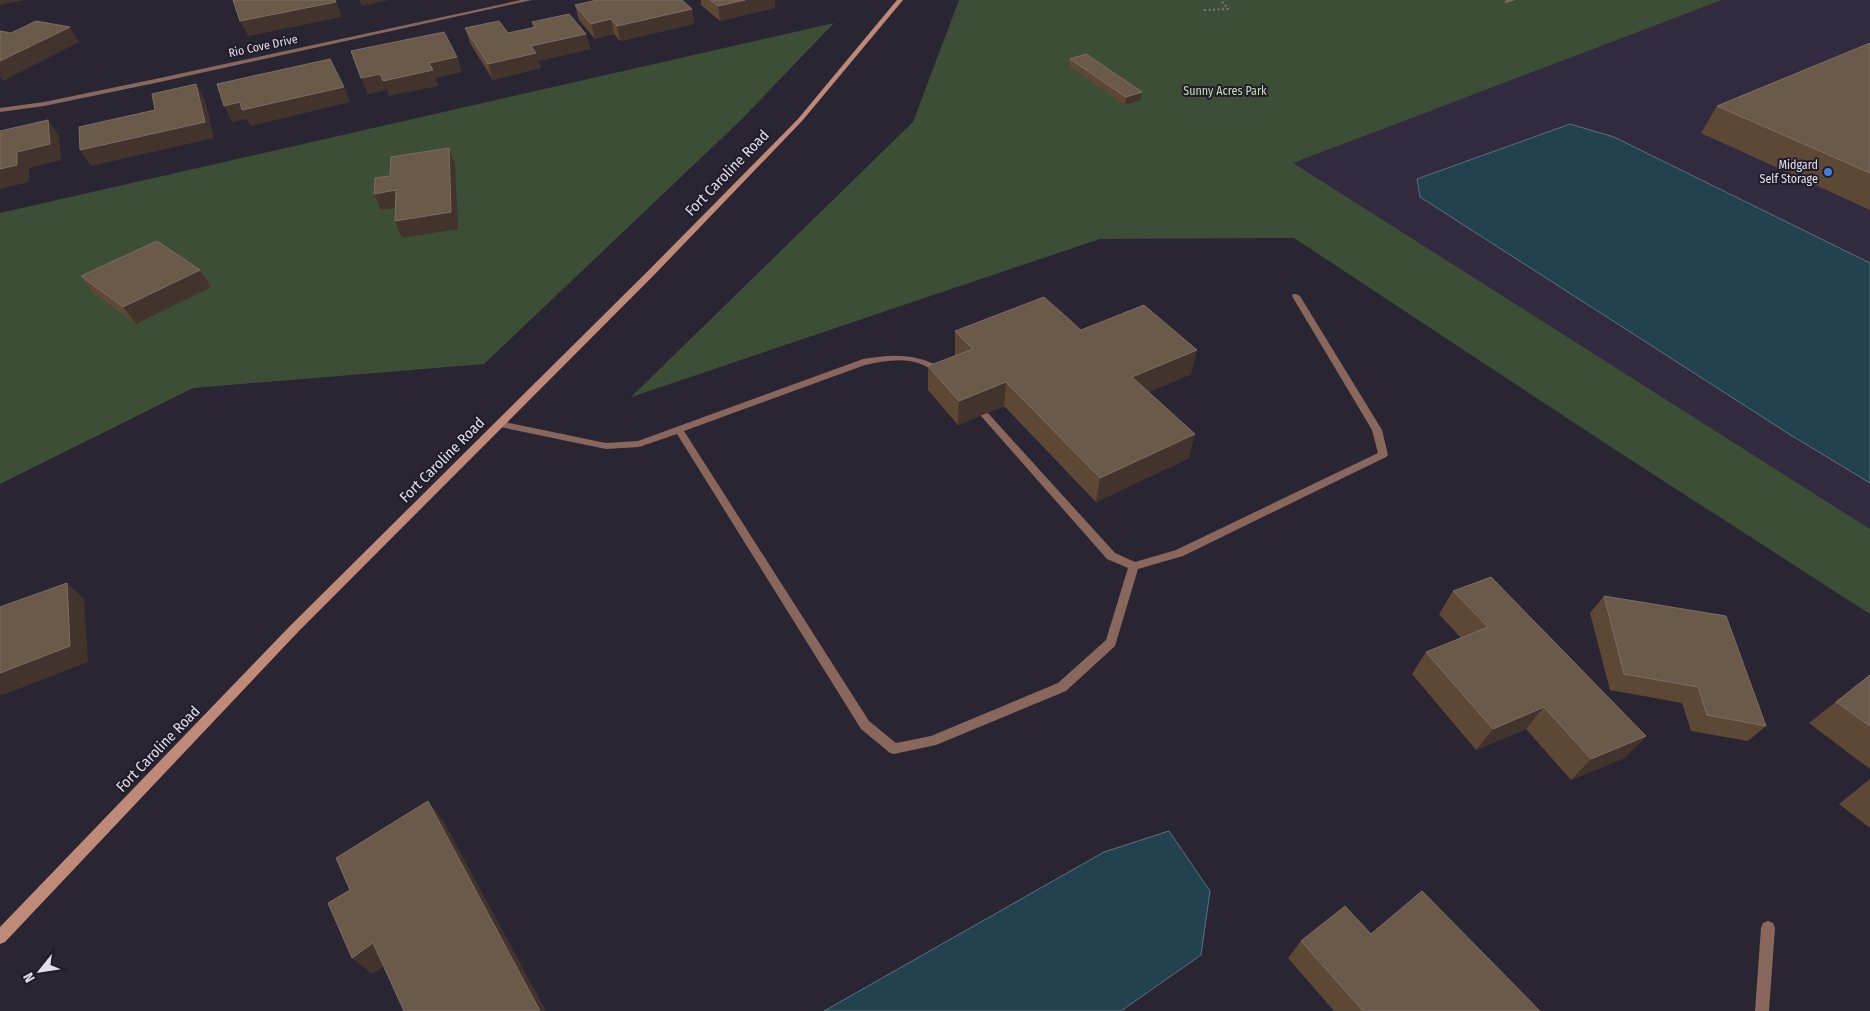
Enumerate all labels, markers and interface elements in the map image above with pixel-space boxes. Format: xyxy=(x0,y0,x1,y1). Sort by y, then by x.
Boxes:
street label: Rio Cove Drive xyxy=(227,32,299,60)
park label: Sunny Acres Park xyxy=(1183,84,1267,98)
street label: Fort Caroline Road xyxy=(681,126,773,220)
place label: Midgard Self Storage xyxy=(1759,158,1818,186)
marker: Midgard Self Storage xyxy=(1822,166,1834,178)
street label: Fort Caroline Road xyxy=(396,414,488,506)
street label: Fort Caroline Road xyxy=(112,702,204,796)
north arrow xyxy=(15,946,65,996)
text: N xyxy=(20,969,39,985)

